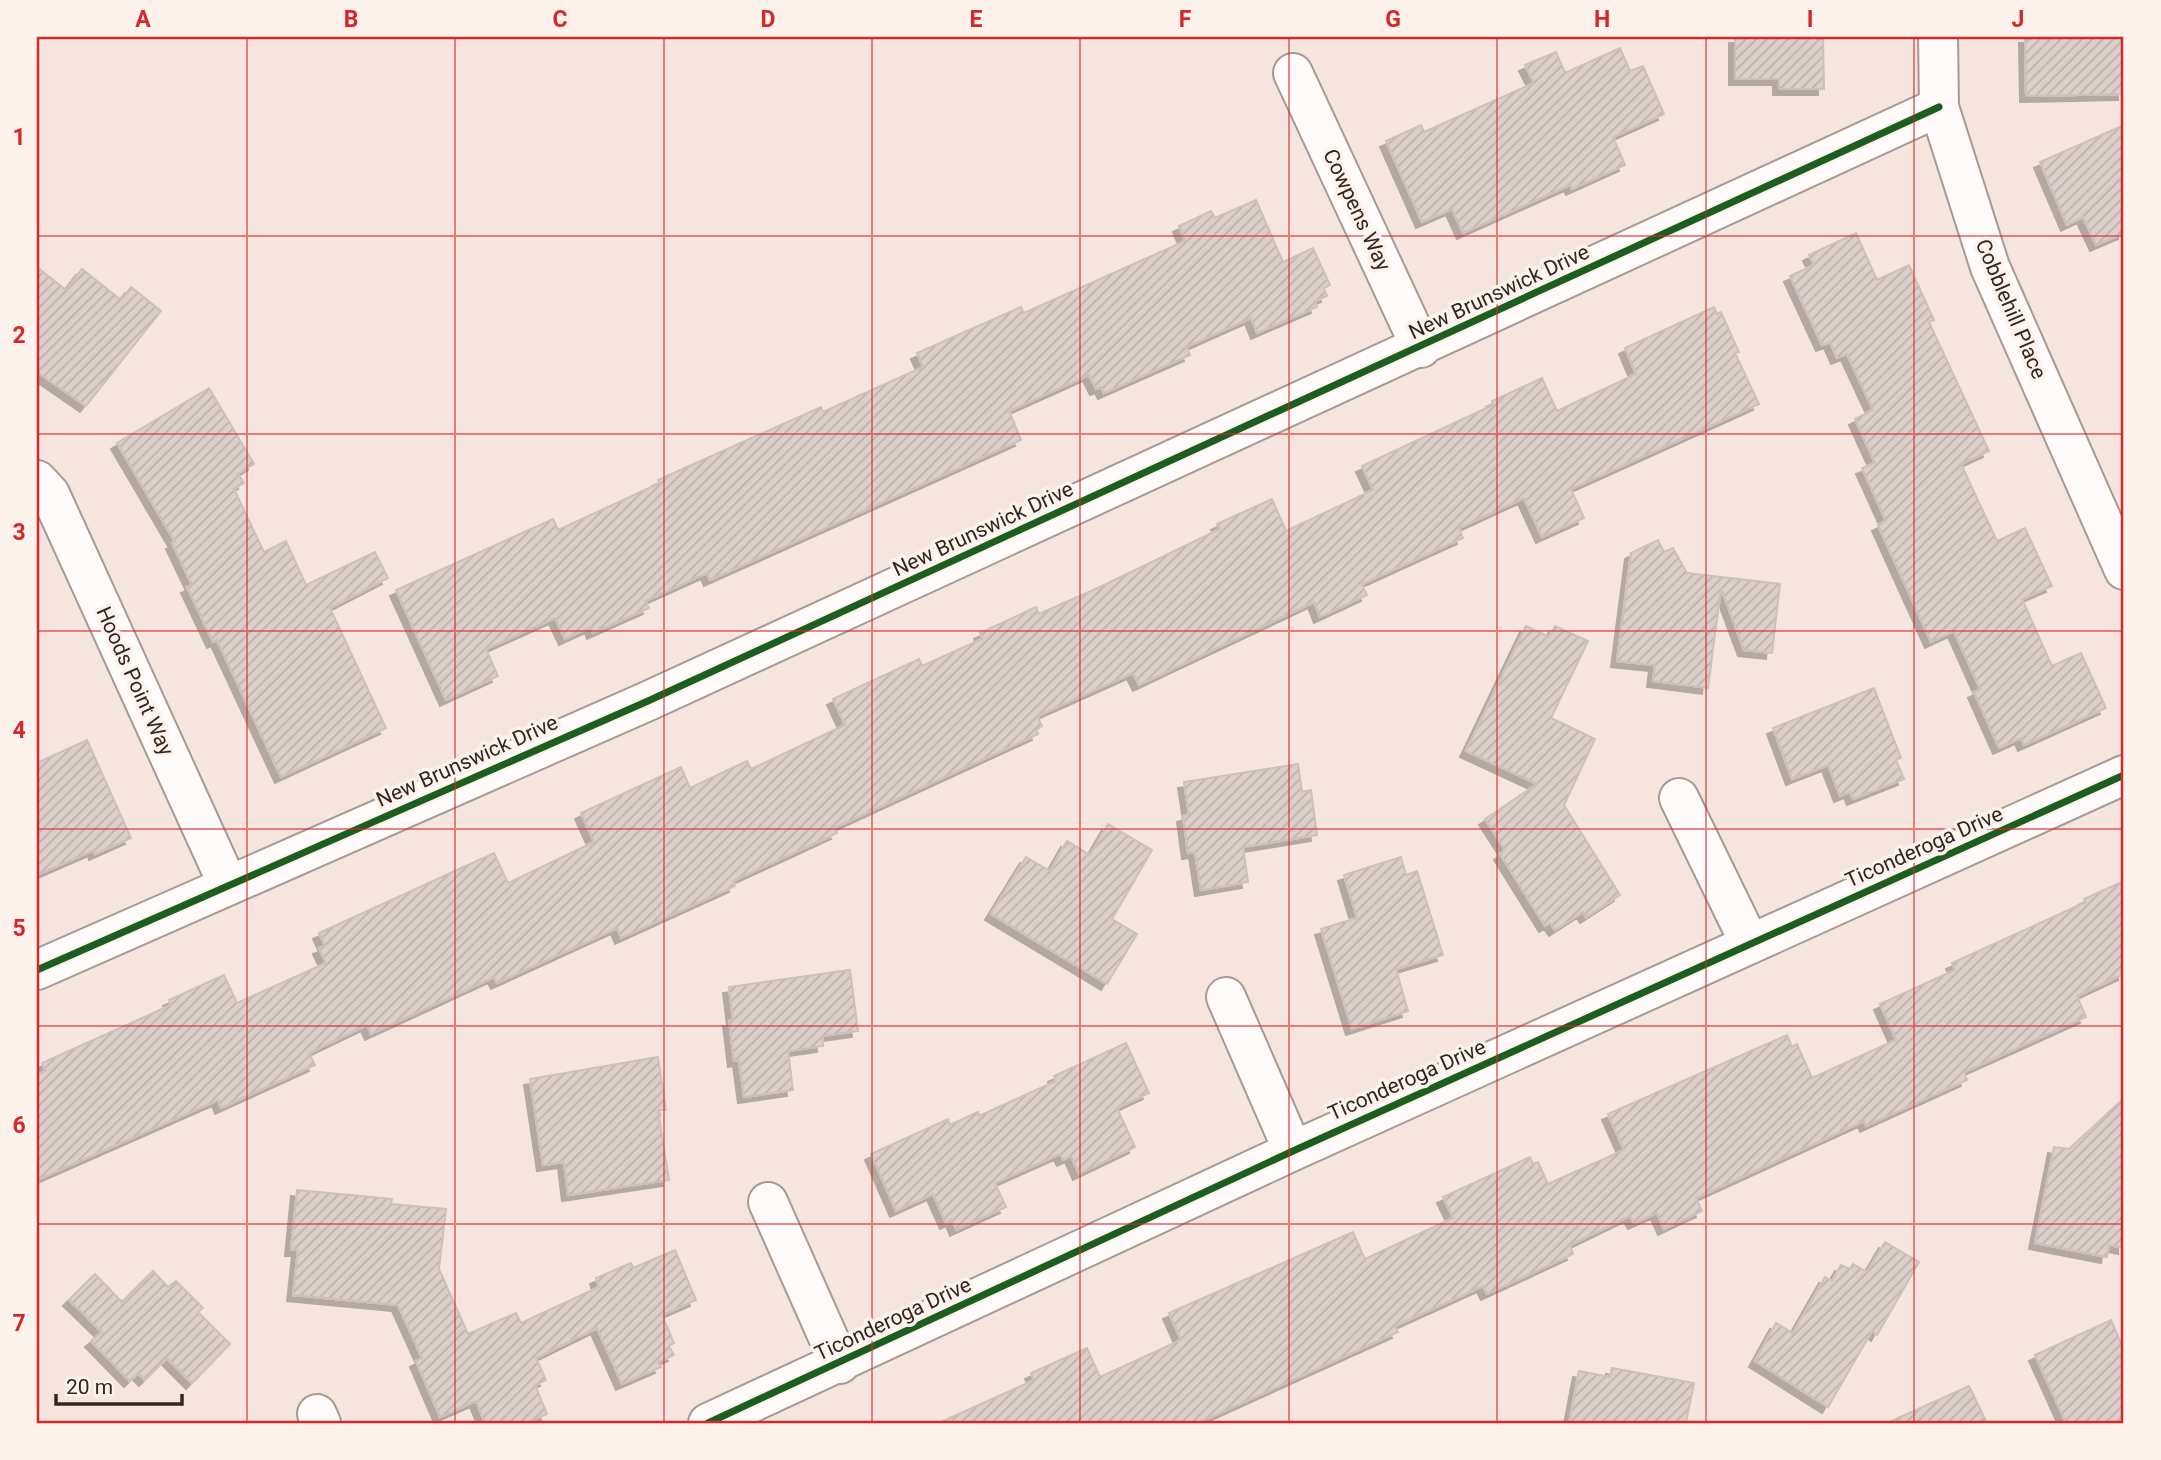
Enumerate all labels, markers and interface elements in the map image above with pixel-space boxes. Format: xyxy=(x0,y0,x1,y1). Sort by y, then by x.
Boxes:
text: A xyxy=(135,6,151,33)
text: B xyxy=(344,6,358,33)
text: C xyxy=(552,6,568,33)
text: D xyxy=(761,6,775,33)
text: E xyxy=(970,6,983,33)
text: F xyxy=(1179,6,1192,33)
text: G xyxy=(1385,6,1401,33)
text: H xyxy=(1594,6,1610,33)
text: I xyxy=(1807,6,1813,33)
text: J xyxy=(2012,6,2024,33)
text: 1 xyxy=(12,124,26,151)
street label: Cowpens Way xyxy=(1318,145,1396,275)
street label: Cobblehill Place xyxy=(1971,236,2051,382)
street label: New Brunswick Drive xyxy=(1405,240,1593,344)
text: 2 xyxy=(12,322,26,349)
street label: New Brunswick Drive xyxy=(889,477,1077,581)
text: 3 xyxy=(12,519,26,546)
street label: Hoods Point Way xyxy=(91,603,179,759)
street label: New Brunswick Drive xyxy=(372,710,562,812)
text: 4 xyxy=(12,717,26,744)
street label: Ticonderoga Drive xyxy=(1842,802,2006,892)
text: 5 xyxy=(12,915,26,942)
street label: Ticonderoga Drive xyxy=(1325,1035,1489,1125)
text: 6 xyxy=(12,1112,26,1139)
street label: Ticonderoga Drive xyxy=(811,1272,975,1366)
text: 7 xyxy=(12,1310,26,1337)
scale bar xyxy=(56,1362,182,1406)
text: 20 m xyxy=(66,1375,113,1399)

